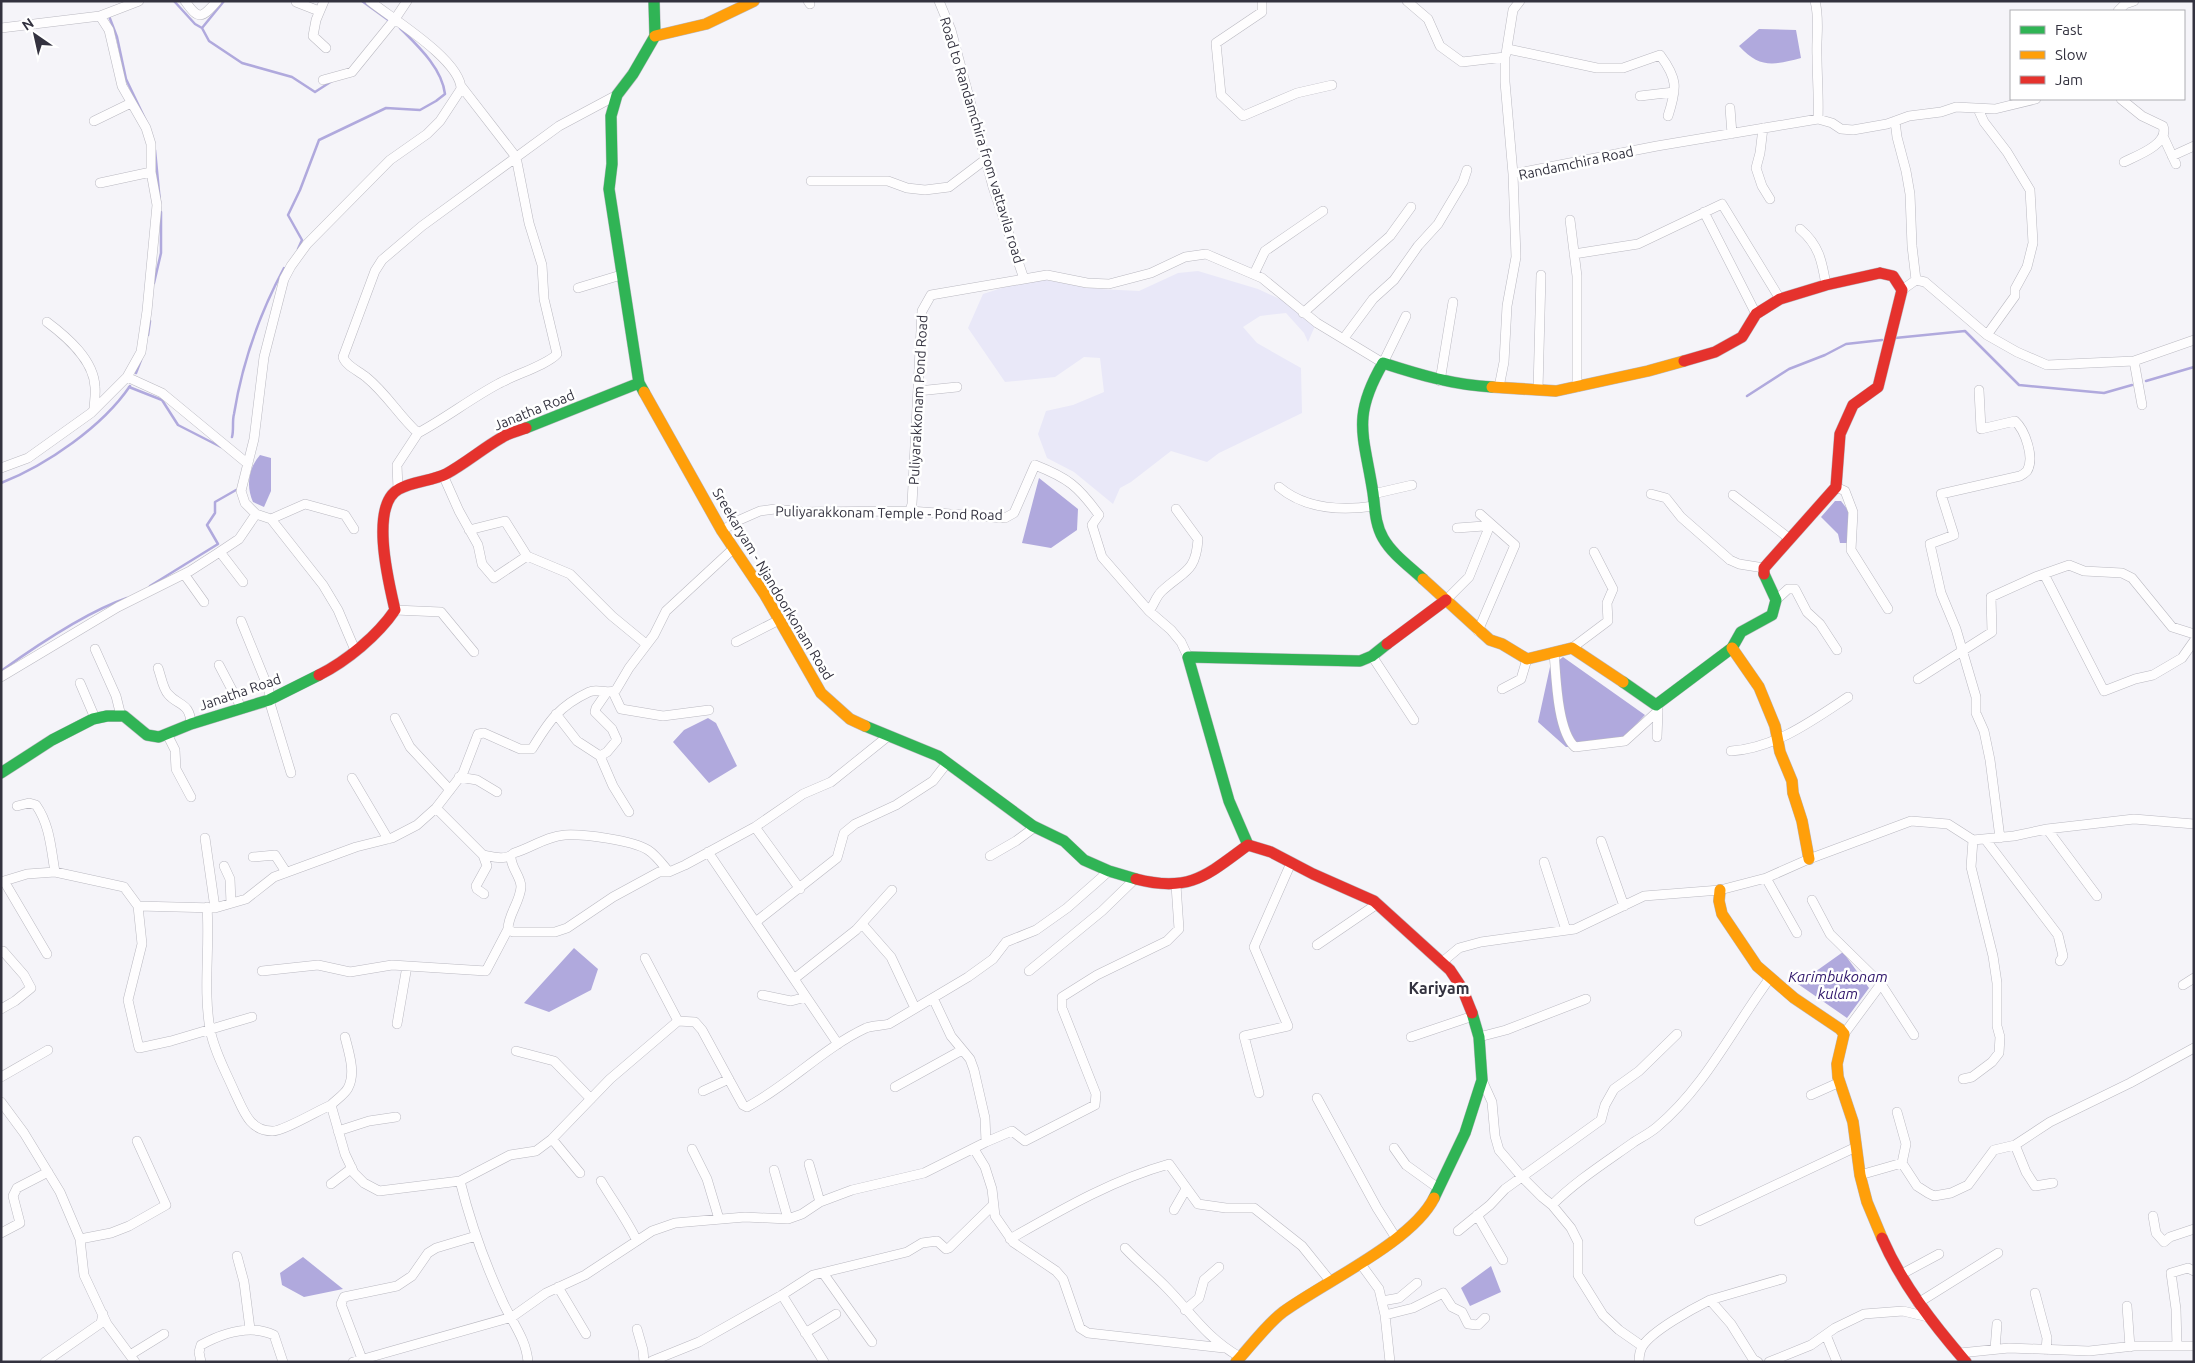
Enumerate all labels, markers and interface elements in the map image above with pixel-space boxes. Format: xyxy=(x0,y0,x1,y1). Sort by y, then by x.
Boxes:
north arrow xyxy=(10,10,60,60)
legend xyxy=(2010,10,2185,100)
text: N xyxy=(19,15,37,34)
street label: Road to Randamchira from vattavila road xyxy=(937,15,1027,265)
text: Fast xyxy=(2055,21,2083,38)
text: Slow xyxy=(2055,46,2088,63)
text: Jam xyxy=(2055,71,2083,88)
street label: Randamchira Road xyxy=(1517,143,1635,183)
street label: Puliyarakkonam Pond Road xyxy=(906,314,930,486)
street label: Janatha Road xyxy=(491,387,577,433)
street label: Sreekaryam - Njandoorkonam Road xyxy=(709,485,837,683)
street label: Puliyarakkonam Temple - Pond Road xyxy=(775,503,1003,523)
street label: Janatha Road xyxy=(197,671,283,713)
water label: Karimbukonam kulam xyxy=(1788,968,1888,1002)
district label: Kariyam xyxy=(1409,979,1469,997)

